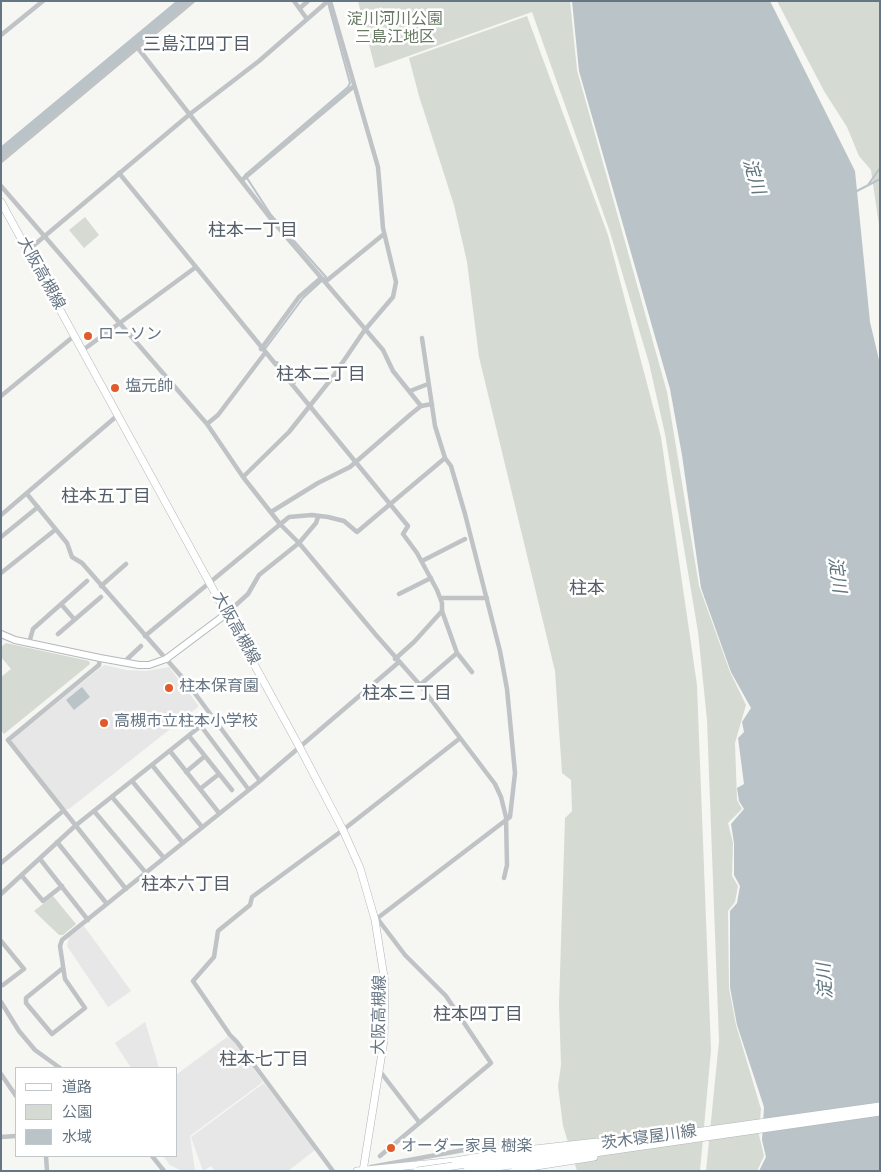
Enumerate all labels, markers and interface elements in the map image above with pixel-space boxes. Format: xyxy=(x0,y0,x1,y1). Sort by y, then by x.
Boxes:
park label: 淀川河川公園 三島江地区 xyxy=(347,11,443,49)
district label: 三島江四丁目 xyxy=(143,35,251,57)
water label: 淀川 xyxy=(736,157,768,197)
district label: 柱本一丁目 xyxy=(208,221,298,243)
street label: 大阪高槻線 xyxy=(12,234,68,314)
place label: ローソン xyxy=(98,326,162,346)
marker: ローソン xyxy=(82,330,94,342)
district label: 柱本二丁目 xyxy=(276,365,366,387)
place label: 塩元帥 xyxy=(125,378,173,398)
marker: 塩元帥 xyxy=(109,382,121,394)
district label: 柱本五丁目 xyxy=(61,487,151,509)
water label: 淀川 xyxy=(822,556,848,594)
district label: 柱本 xyxy=(569,579,605,601)
street label: 大阪高槻線 xyxy=(207,589,263,669)
place label: 柱本保育園 xyxy=(179,678,259,698)
marker: 柱本保育園 xyxy=(163,682,175,694)
district label: 柱本三丁目 xyxy=(362,684,452,706)
place label: 高槻市立柱本小学校 xyxy=(114,713,258,733)
marker: 高槻市立柱本小学校 xyxy=(98,717,110,729)
district label: 柱本六丁目 xyxy=(141,875,231,897)
water label: 淀川 xyxy=(815,962,839,1000)
street label: 大阪高槻線 xyxy=(371,975,391,1055)
district label: 柱本四丁目 xyxy=(433,1005,523,1027)
district label: 柱本七丁目 xyxy=(219,1050,309,1072)
legend xyxy=(15,1067,178,1157)
text: 道路 xyxy=(62,1079,92,1098)
text: 公園 xyxy=(62,1104,92,1123)
street label: 茨木寝屋川線 xyxy=(600,1123,698,1155)
text: 水域 xyxy=(62,1129,92,1148)
place label: オーダー家具 樹楽 xyxy=(401,1138,533,1158)
marker: オーダー家具 樹楽 xyxy=(385,1142,397,1154)

